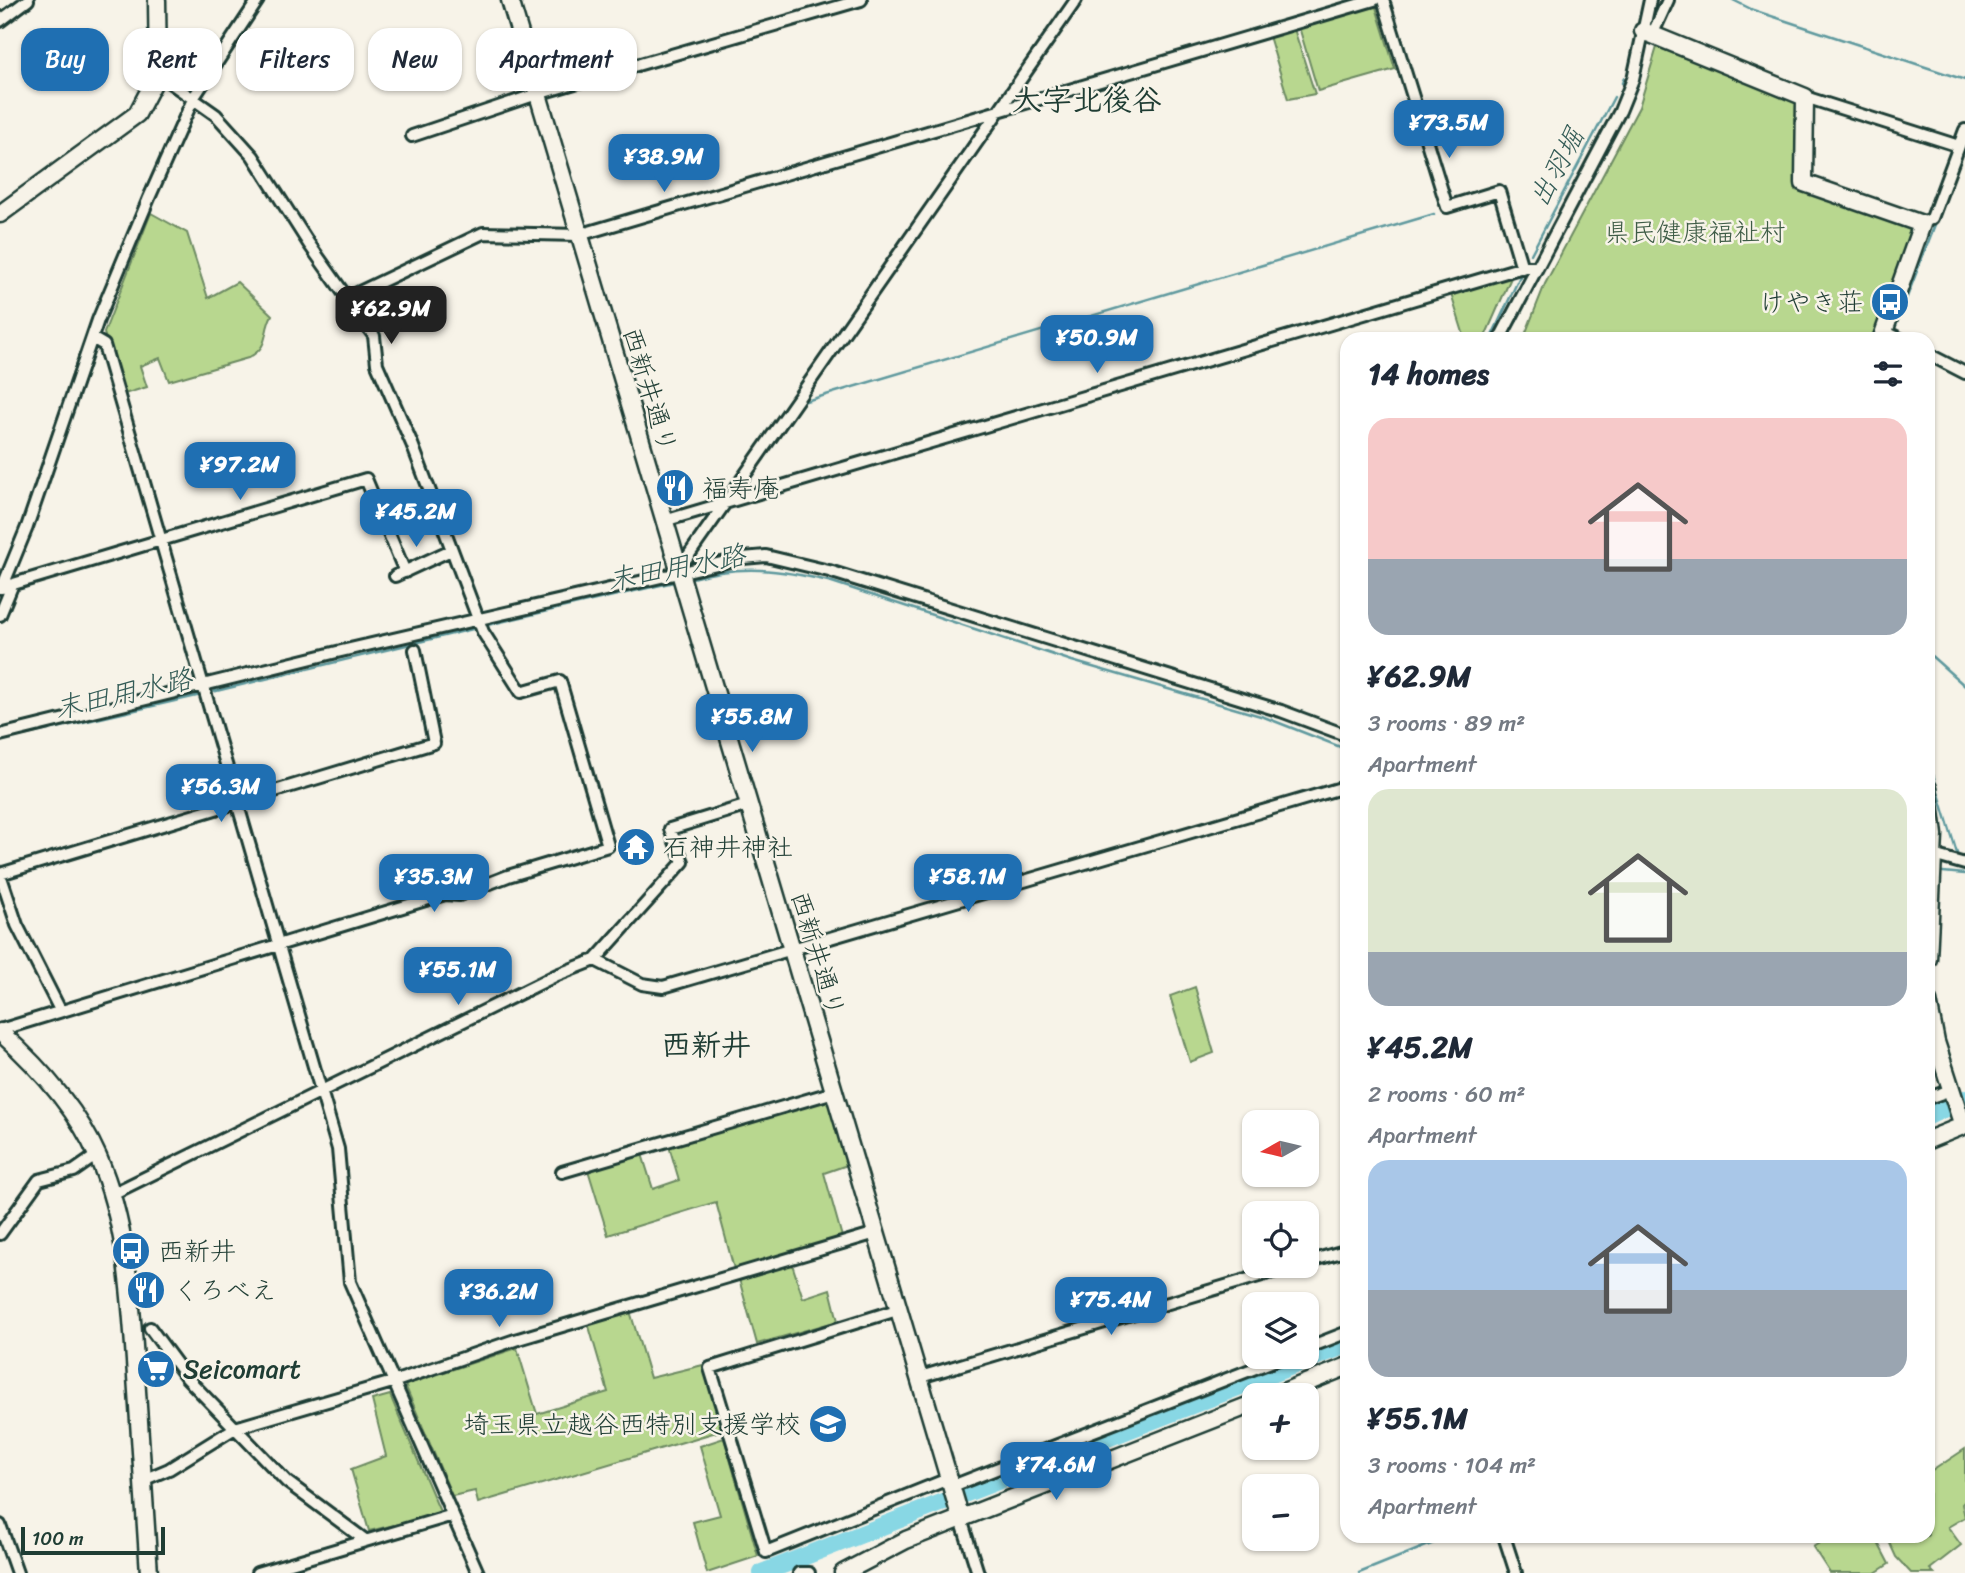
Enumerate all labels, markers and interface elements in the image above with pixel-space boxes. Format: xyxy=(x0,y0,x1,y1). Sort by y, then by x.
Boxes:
chip: Buy xyxy=(21,28,109,91)
chip: Rent xyxy=(123,28,222,91)
chip: Filters xyxy=(236,28,354,91)
chip: New xyxy=(368,28,462,91)
chip: Apartment xyxy=(476,28,637,91)
district label: 大字北後谷 xyxy=(1012,73,1162,127)
pin: ¥73.5M xyxy=(1392,100,1506,160)
text: ¥73.5M xyxy=(1410,102,1488,143)
water label: 出羽堀 xyxy=(1515,117,1599,216)
pin: ¥38.9M xyxy=(607,134,721,194)
text: ¥38.9M xyxy=(624,136,704,177)
park label: 県民健康福祉村 xyxy=(1604,209,1786,255)
place label: けやき荘 xyxy=(1759,279,1863,325)
bus stop icon: けやき荘 xyxy=(1869,281,1911,323)
pin: ¥62.9M xyxy=(334,286,448,346)
text: ¥62.9M xyxy=(352,288,430,329)
pin: ¥50.9M xyxy=(1040,316,1154,375)
text: ¥50.9M xyxy=(1056,317,1138,358)
street label: 西新井通り xyxy=(609,321,691,459)
text: 14 homes xyxy=(1368,347,1489,401)
icon: filters xyxy=(1869,355,1907,393)
pin: ¥97.2M xyxy=(183,442,297,502)
text: ¥97.2M xyxy=(200,444,280,485)
icon: home xyxy=(1575,464,1701,590)
place label: 福寿庵 xyxy=(702,465,780,511)
restaurant icon: 福寿庵 xyxy=(654,467,696,509)
pin: ¥45.2M xyxy=(359,490,473,549)
text: ¥45.2M xyxy=(376,491,456,532)
water label: 末田用水路 xyxy=(603,530,751,605)
text: ¥62.9M xyxy=(1368,649,1471,703)
water label: 末田用水路 xyxy=(49,653,199,733)
pin: ¥55.8M xyxy=(695,694,809,754)
text: ¥55.8M xyxy=(712,696,792,737)
text: 3 rooms · 89 m² xyxy=(1368,703,1525,744)
text: Apartment xyxy=(1368,744,1477,785)
pin: ¥56.3M xyxy=(164,764,278,824)
text: ¥56.3M xyxy=(182,766,260,807)
place label: 石神井神社 xyxy=(663,824,793,870)
temple icon: 石神井神社 xyxy=(615,826,657,868)
icon: home xyxy=(1575,835,1701,961)
pin: ¥35.3M xyxy=(377,855,491,914)
pin: ¥58.1M xyxy=(911,855,1025,914)
text: ¥35.3M xyxy=(395,856,473,897)
text: ¥58.1M xyxy=(930,856,1006,897)
street label: 西新井通り xyxy=(777,885,859,1023)
pin: ¥55.1M xyxy=(401,948,515,1007)
text: ¥55.1M xyxy=(420,949,496,990)
district label: 西新井 xyxy=(661,1018,751,1072)
text: ¥45.2M xyxy=(1368,1020,1473,1074)
text: 2 rooms · 60 m² xyxy=(1368,1074,1526,1115)
north arrow xyxy=(1242,1110,1320,1186)
map controls xyxy=(1242,1110,1319,1551)
text: Apartment xyxy=(1368,1115,1477,1156)
button: locate xyxy=(1242,1201,1319,1278)
icon: home xyxy=(1575,1206,1701,1332)
place label: 西新井 xyxy=(158,1228,236,1274)
bus stop icon: 西新井 xyxy=(110,1230,152,1272)
place label: くろべえ xyxy=(173,1267,277,1313)
restaurant icon: くろべえ xyxy=(125,1269,167,1311)
pin: ¥36.2M xyxy=(442,1270,556,1329)
text: ¥36.2M xyxy=(460,1271,538,1312)
pin: ¥75.4M xyxy=(1054,1278,1168,1337)
text: ¥75.4M xyxy=(1071,1279,1151,1320)
button: layers xyxy=(1242,1292,1319,1369)
place label: Seicomart xyxy=(183,1346,301,1392)
supermarket icon: Seicomart xyxy=(135,1348,177,1390)
button: + xyxy=(1242,1383,1319,1460)
text: ¥55.1M xyxy=(1368,1391,1468,1445)
place label: 埼玉県立越谷西特別支援学校 xyxy=(463,1401,801,1447)
school or university icon: 埼玉県立越谷西特別支援学校 xyxy=(807,1403,849,1445)
pin: ¥74.6M xyxy=(999,1442,1113,1502)
text: ¥74.6M xyxy=(1016,1444,1096,1485)
text: 3 rooms · 104 m² xyxy=(1368,1445,1536,1486)
button: − xyxy=(1242,1474,1319,1551)
text: Apartment xyxy=(1368,1486,1477,1527)
text: 100 m xyxy=(32,1522,84,1555)
scale bar xyxy=(21,1524,164,1556)

